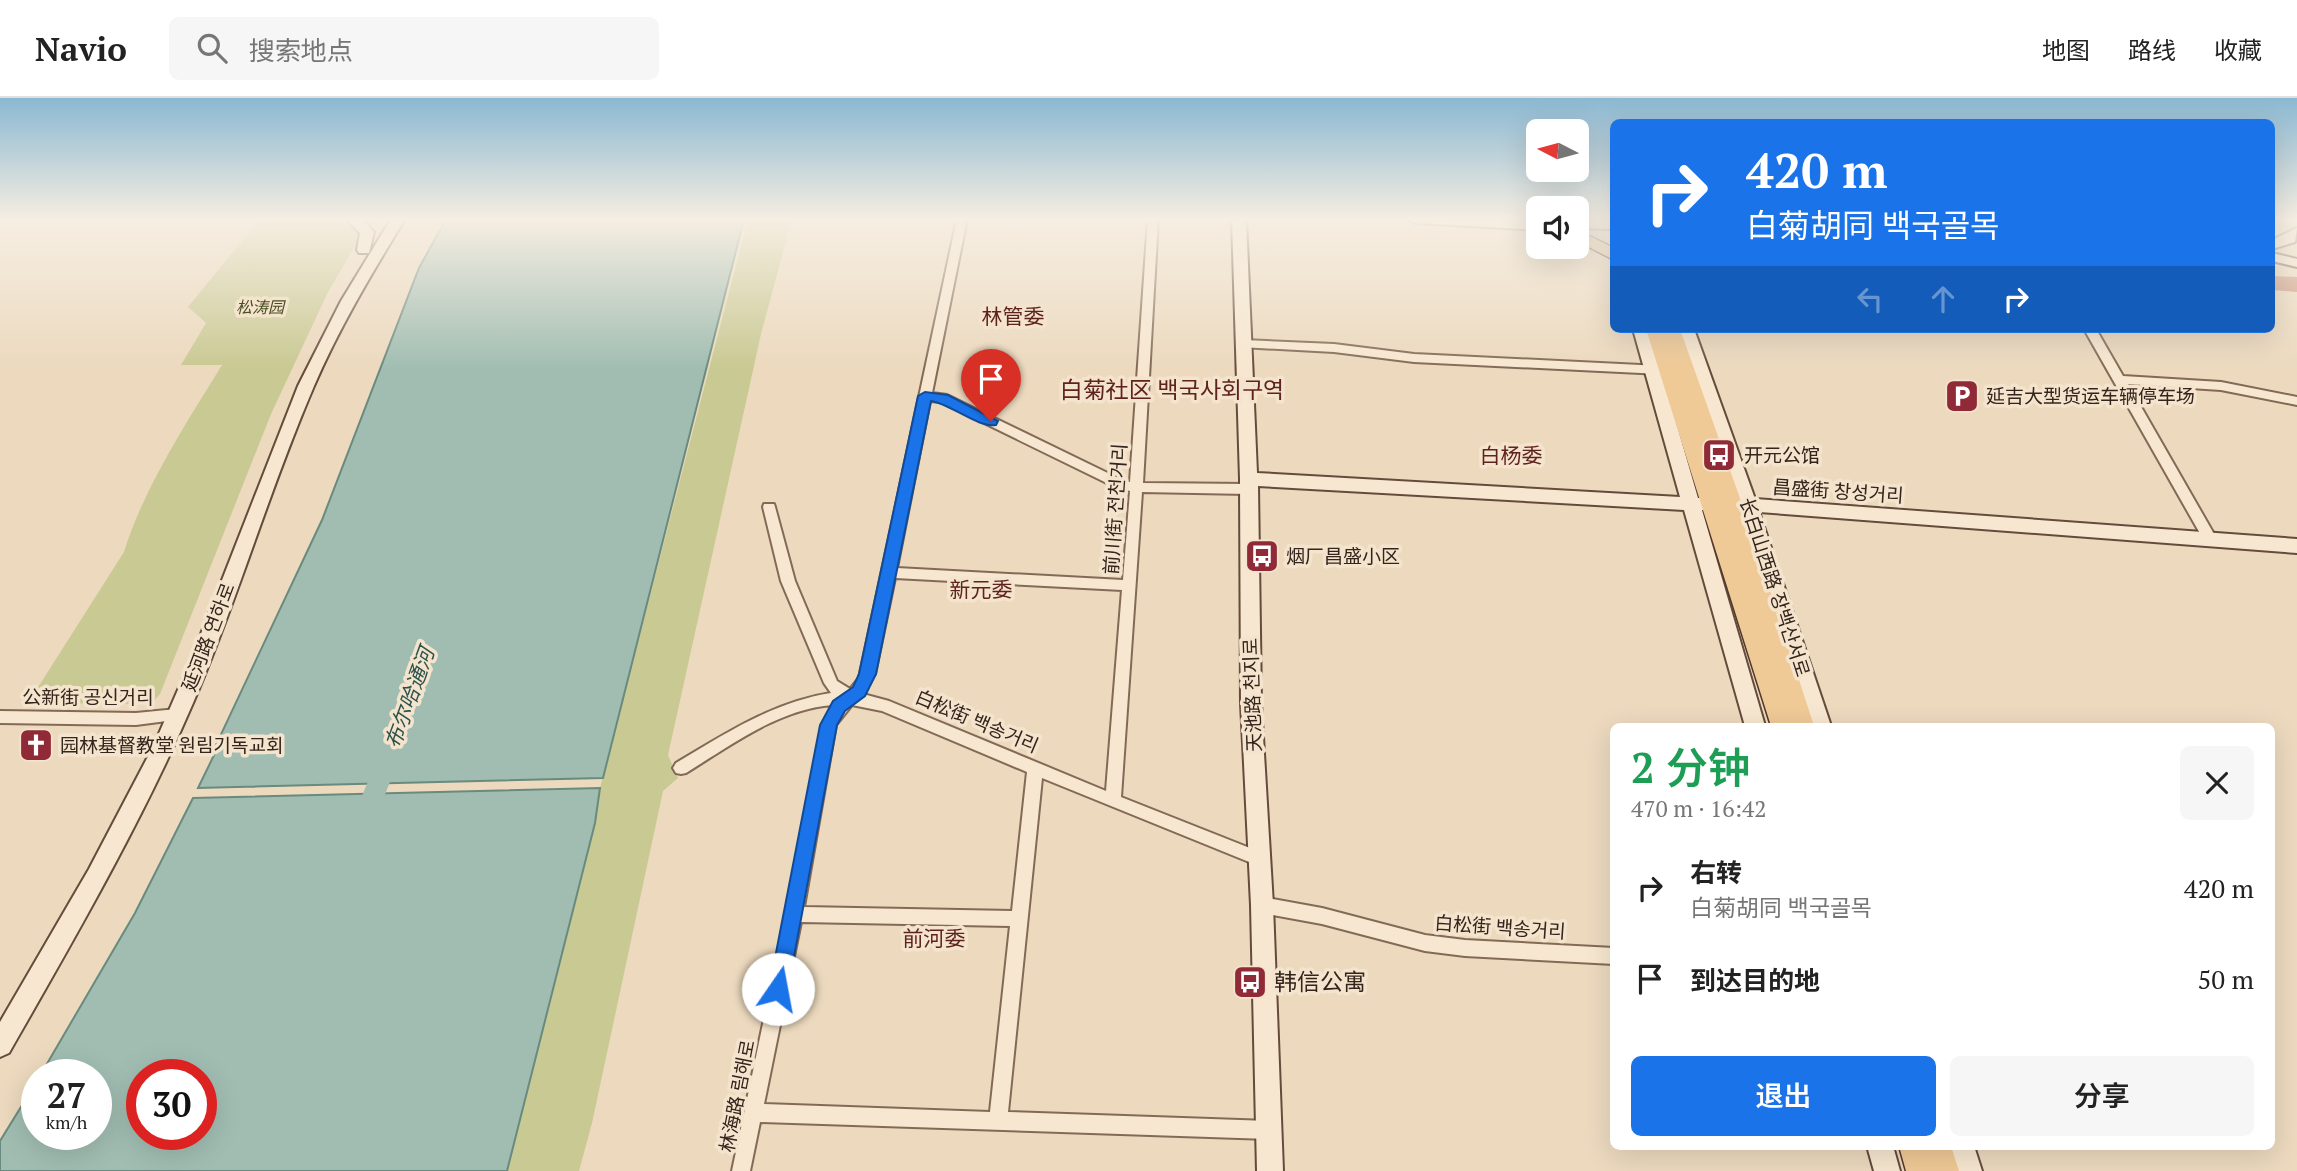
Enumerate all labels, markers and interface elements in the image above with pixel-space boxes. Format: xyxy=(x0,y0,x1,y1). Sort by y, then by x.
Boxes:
search box xyxy=(169,17,659,80)
text: Navio xyxy=(35,27,127,70)
icon: search xyxy=(193,29,231,67)
text: 搜索地点 xyxy=(249,33,353,67)
text: 地图 xyxy=(2042,34,2090,66)
text: 路线 xyxy=(2128,34,2176,66)
text: 收藏 xyxy=(2214,34,2262,66)
north arrow xyxy=(1526,119,1589,182)
map controls xyxy=(1526,119,1589,259)
text: 420 m xyxy=(1746,137,1888,202)
icon: right xyxy=(1631,147,1722,238)
button: sound xyxy=(1526,196,1589,259)
text: 白菊胡同 백국골목 xyxy=(1746,204,2000,246)
icon: left xyxy=(1851,280,1889,318)
icon: ahead xyxy=(1924,280,1962,318)
icon: right xyxy=(1997,280,2035,318)
park label: 松涛园 xyxy=(236,296,286,318)
district label: 林管委 xyxy=(982,302,1045,330)
pin xyxy=(961,349,1021,421)
icon: arrive xyxy=(972,360,1010,398)
district label: 白菊社区 백국사회구역 xyxy=(1060,374,1284,405)
parking icon: 延吉大型货运车辆停车场 xyxy=(1943,377,1981,415)
place label: 延吉大型货运车辆停车场 xyxy=(1986,383,2195,408)
bus stop icon: 开元公馆 xyxy=(1700,436,1738,474)
district label: 白杨委 xyxy=(1480,441,1543,469)
street label: 前川街 전천거리 xyxy=(1097,442,1132,575)
place label: 开元公馆 xyxy=(1744,442,1820,467)
street label: 昌盛街 창성거리 xyxy=(1772,473,1905,508)
street label: 长白山西路 장백산서로 xyxy=(1735,494,1816,680)
bus stop icon: 烟厂昌盛小区 xyxy=(1243,537,1281,575)
place label: 烟厂昌盛小区 xyxy=(1286,543,1400,568)
district label: 新元委 xyxy=(950,575,1013,603)
street label: 延河路 연하로 xyxy=(175,579,240,695)
street label: 天池路 천지로 xyxy=(1237,638,1266,752)
water label: 布尔哈通河 xyxy=(378,640,442,752)
street label: 白松街 백송거리 xyxy=(912,683,1043,758)
street label: 公新街 공신거리 xyxy=(22,684,154,709)
church icon: 园林基督教堂 원림기독교회 xyxy=(17,726,55,764)
place label: 园林基督教堂 원림기독교회 xyxy=(60,732,284,757)
text: 2 分钟 xyxy=(1631,739,1750,795)
button: close xyxy=(2180,746,2254,820)
text: 470 m · 16:42 xyxy=(1631,793,1766,824)
text: 右转 xyxy=(1690,855,1742,889)
icon: right xyxy=(1631,869,1669,907)
text: 420 m xyxy=(2184,871,2254,905)
text: 白菊胡同 백국골목 xyxy=(1690,892,1872,923)
street label: 白松街 백송거리 xyxy=(1434,909,1567,944)
district label: 前河委 xyxy=(903,924,966,952)
position arrow xyxy=(741,952,815,1026)
icon: arrive xyxy=(1631,960,1669,998)
text: 50 m xyxy=(2198,962,2254,996)
bus stop icon: 韩信公寓 xyxy=(1231,963,1269,1001)
text: 到达目的地 xyxy=(1690,963,1820,997)
place label: 韩信公寓 xyxy=(1274,966,1366,997)
street label: 林海路 림해로 xyxy=(713,1038,760,1154)
button: 退出 xyxy=(1631,1056,1936,1136)
button: 分享 xyxy=(1950,1056,2254,1136)
speed limit sign: 30 xyxy=(126,1059,217,1150)
text: 27 xyxy=(47,1072,86,1118)
text: km/h xyxy=(46,1110,87,1134)

